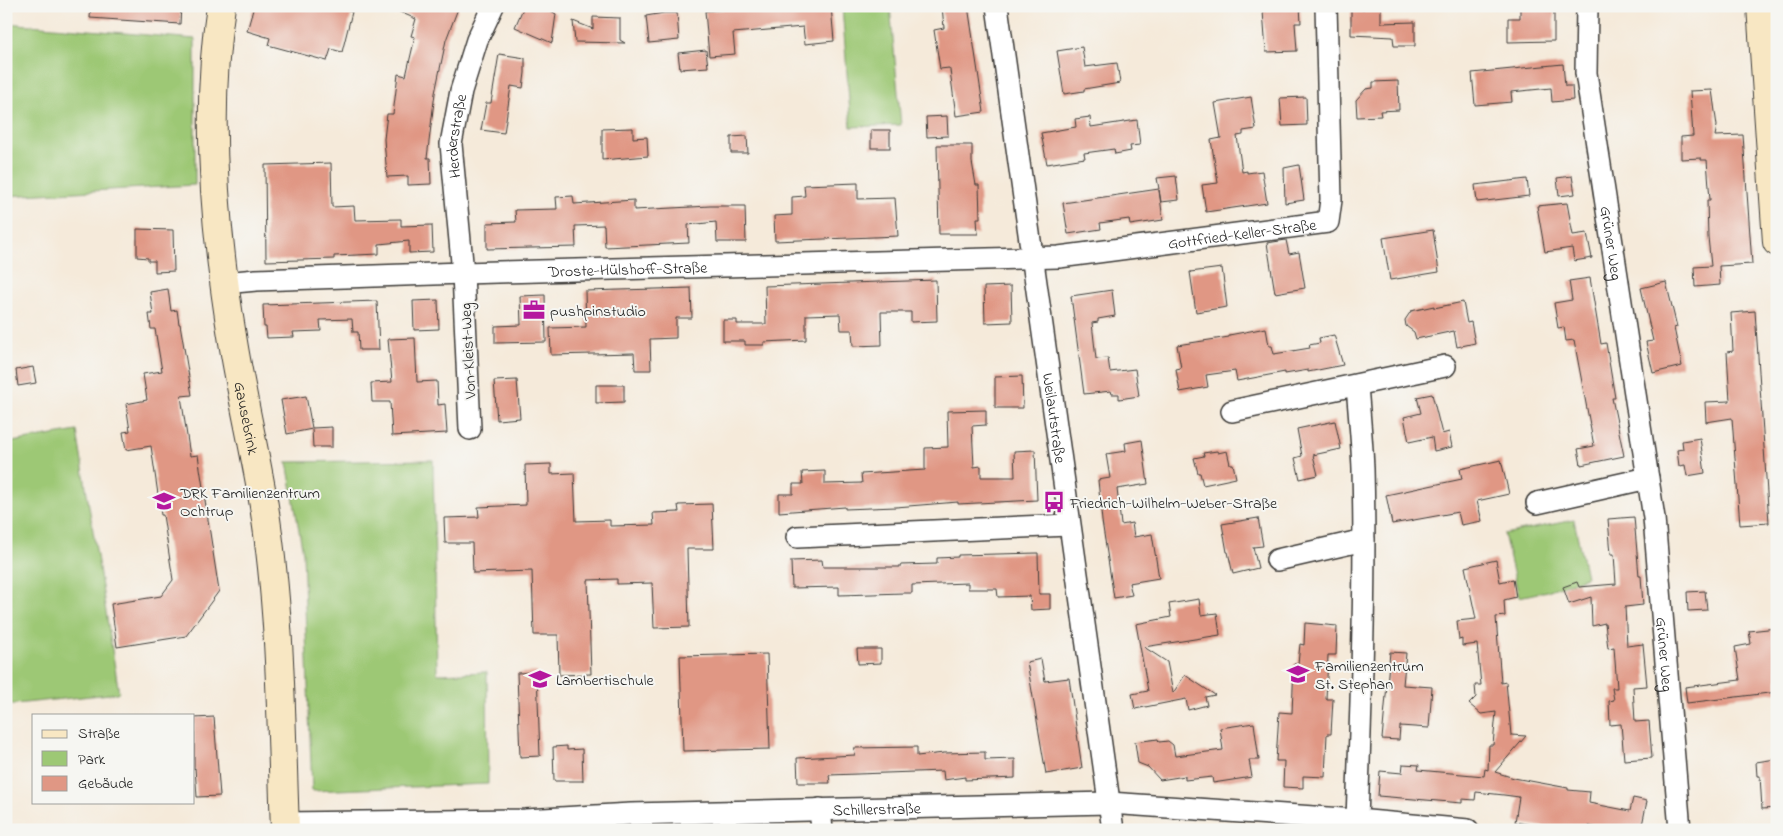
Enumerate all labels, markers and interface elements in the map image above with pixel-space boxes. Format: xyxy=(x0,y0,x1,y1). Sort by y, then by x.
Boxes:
street label: Herderstraße xyxy=(441,91,474,179)
street label: Grüner Weg xyxy=(1592,204,1628,282)
street label: Gottfried-Keller-Straße xyxy=(1167,214,1319,257)
street label: Droste-Hülshoff-Straße xyxy=(547,256,709,285)
office icon: pushpinstudio xyxy=(521,297,547,323)
place label: pushpinstudio xyxy=(550,300,646,324)
street label: Von-Kleist-Weg xyxy=(454,302,484,401)
street label: Weilautstraße xyxy=(1035,371,1071,466)
street label: Gausebrink xyxy=(226,380,265,458)
place label: DRK Familienzentrum Ochtrup xyxy=(179,482,320,524)
school or university icon: DRK Familienzentrum Ochtrup xyxy=(151,488,177,514)
bus stop icon: Friedrich-Wilhelm-Weber-Straße xyxy=(1041,489,1067,515)
place label: Friedrich-Wilhelm-Weber-Straße xyxy=(1069,492,1278,516)
street label: Grüner Weg xyxy=(1648,616,1678,693)
place label: Familienzentrum St. Stephan xyxy=(1314,655,1424,697)
school or university icon: Familienzentrum St. Stephan xyxy=(1285,661,1311,687)
school or university icon: Lambertischule xyxy=(527,666,553,692)
place label: Lambertischule xyxy=(556,669,654,693)
legend xyxy=(32,714,195,804)
text: Straße xyxy=(78,723,120,745)
text: Park xyxy=(78,749,106,771)
text: Gebäude xyxy=(78,773,134,795)
street label: Schillerstraße xyxy=(832,797,922,823)

